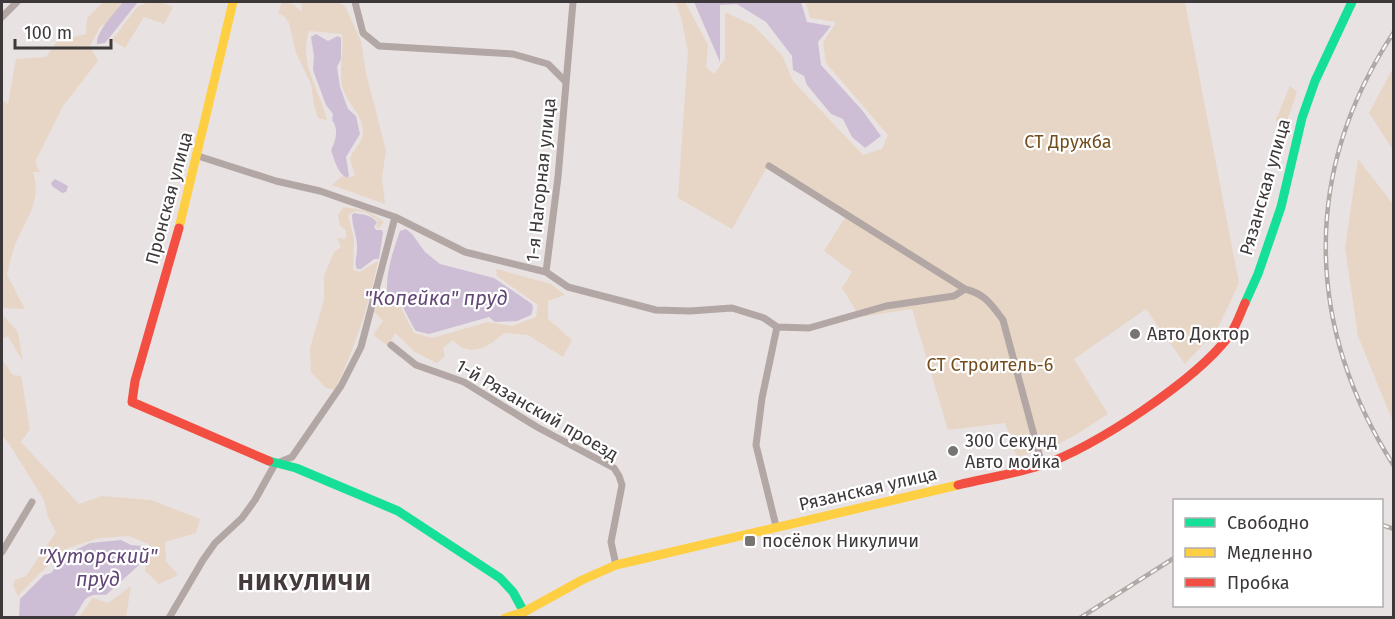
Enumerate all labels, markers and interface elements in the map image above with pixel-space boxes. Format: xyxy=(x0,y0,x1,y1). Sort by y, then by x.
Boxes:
scale bar xyxy=(15,12,111,50)
text: 100 m xyxy=(24,22,72,44)
street label: 1-я Нагорная улица xyxy=(521,97,561,263)
street label: Рязанская улица xyxy=(1235,116,1295,258)
street label: Пронская улица xyxy=(141,129,197,267)
park label: СТ Дружба xyxy=(1024,131,1112,153)
water label: "Копейка" пруд xyxy=(364,286,508,310)
place label: Авто Доктор xyxy=(1147,323,1250,345)
marker: Авто Доктор xyxy=(1128,327,1142,341)
park label: СТ Строитель-6 xyxy=(927,354,1053,376)
street label: 1-й Рязанский проезд xyxy=(452,355,622,465)
place label: 300 Секунд Авто мойка xyxy=(965,430,1060,473)
marker: 300 Секунд Авто мойка xyxy=(946,444,960,458)
street label: Рязанская улица xyxy=(797,462,939,516)
legend xyxy=(1173,499,1383,607)
text: Свободно xyxy=(1227,512,1309,534)
place label: посёлок Никуличи xyxy=(762,530,919,552)
marker: посёлок Никуличи xyxy=(743,534,757,548)
text: Медленно xyxy=(1227,542,1313,564)
water label: "Хуторский" пруд xyxy=(38,544,158,591)
district label: НИКУЛИЧИ xyxy=(238,568,372,596)
text: Пробка xyxy=(1227,572,1290,594)

